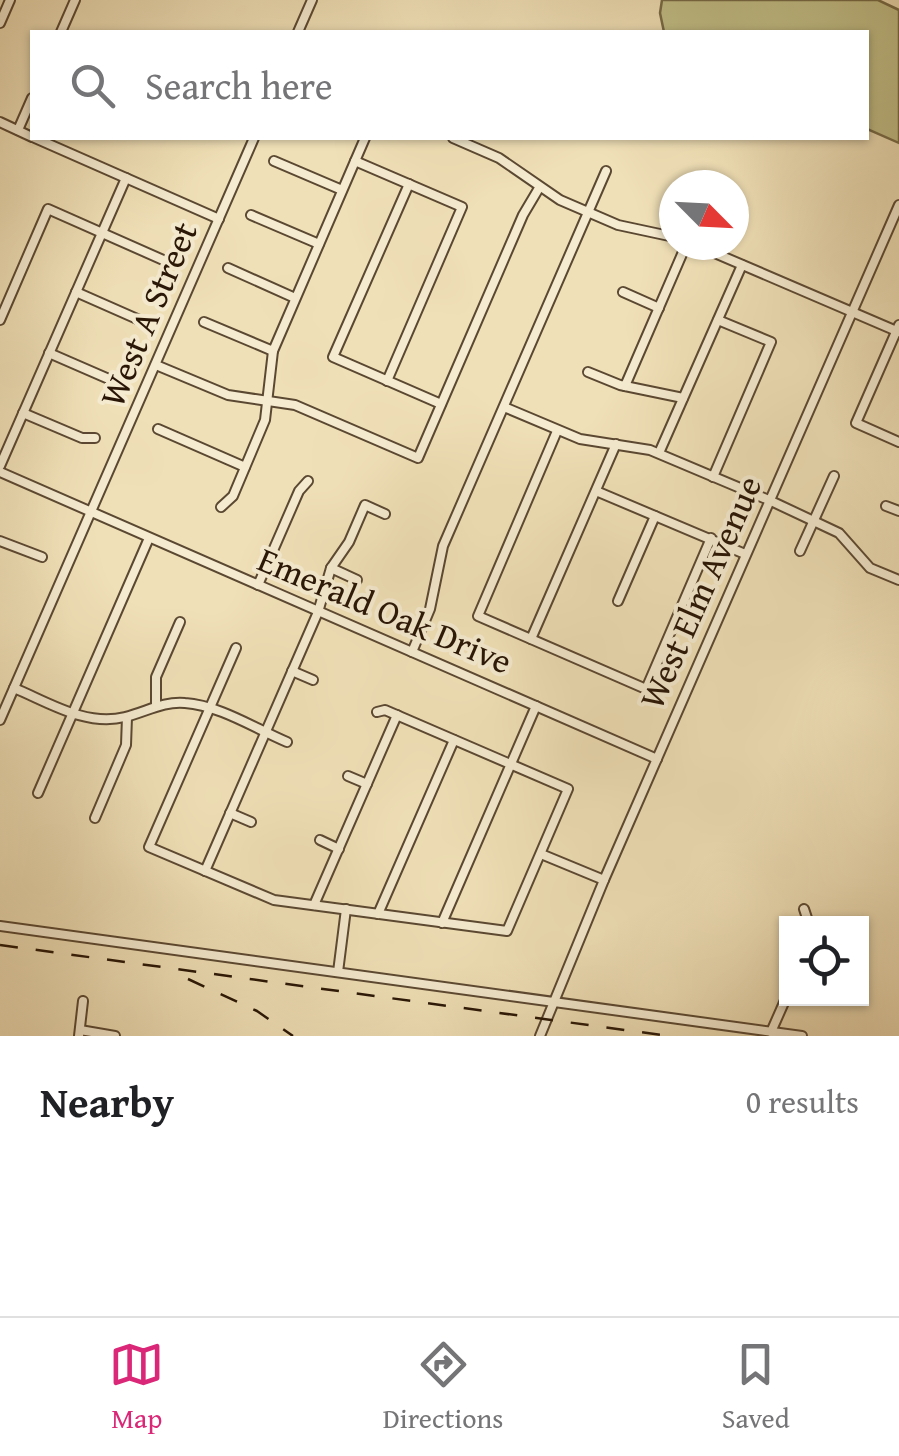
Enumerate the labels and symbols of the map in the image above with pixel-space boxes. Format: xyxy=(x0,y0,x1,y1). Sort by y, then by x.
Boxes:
north arrow xyxy=(659,170,749,260)
street label: West A Street xyxy=(86,214,210,414)
street label: West Elm Avenue xyxy=(626,467,774,717)
street label: Emerald Oak Drive xyxy=(250,534,520,686)

